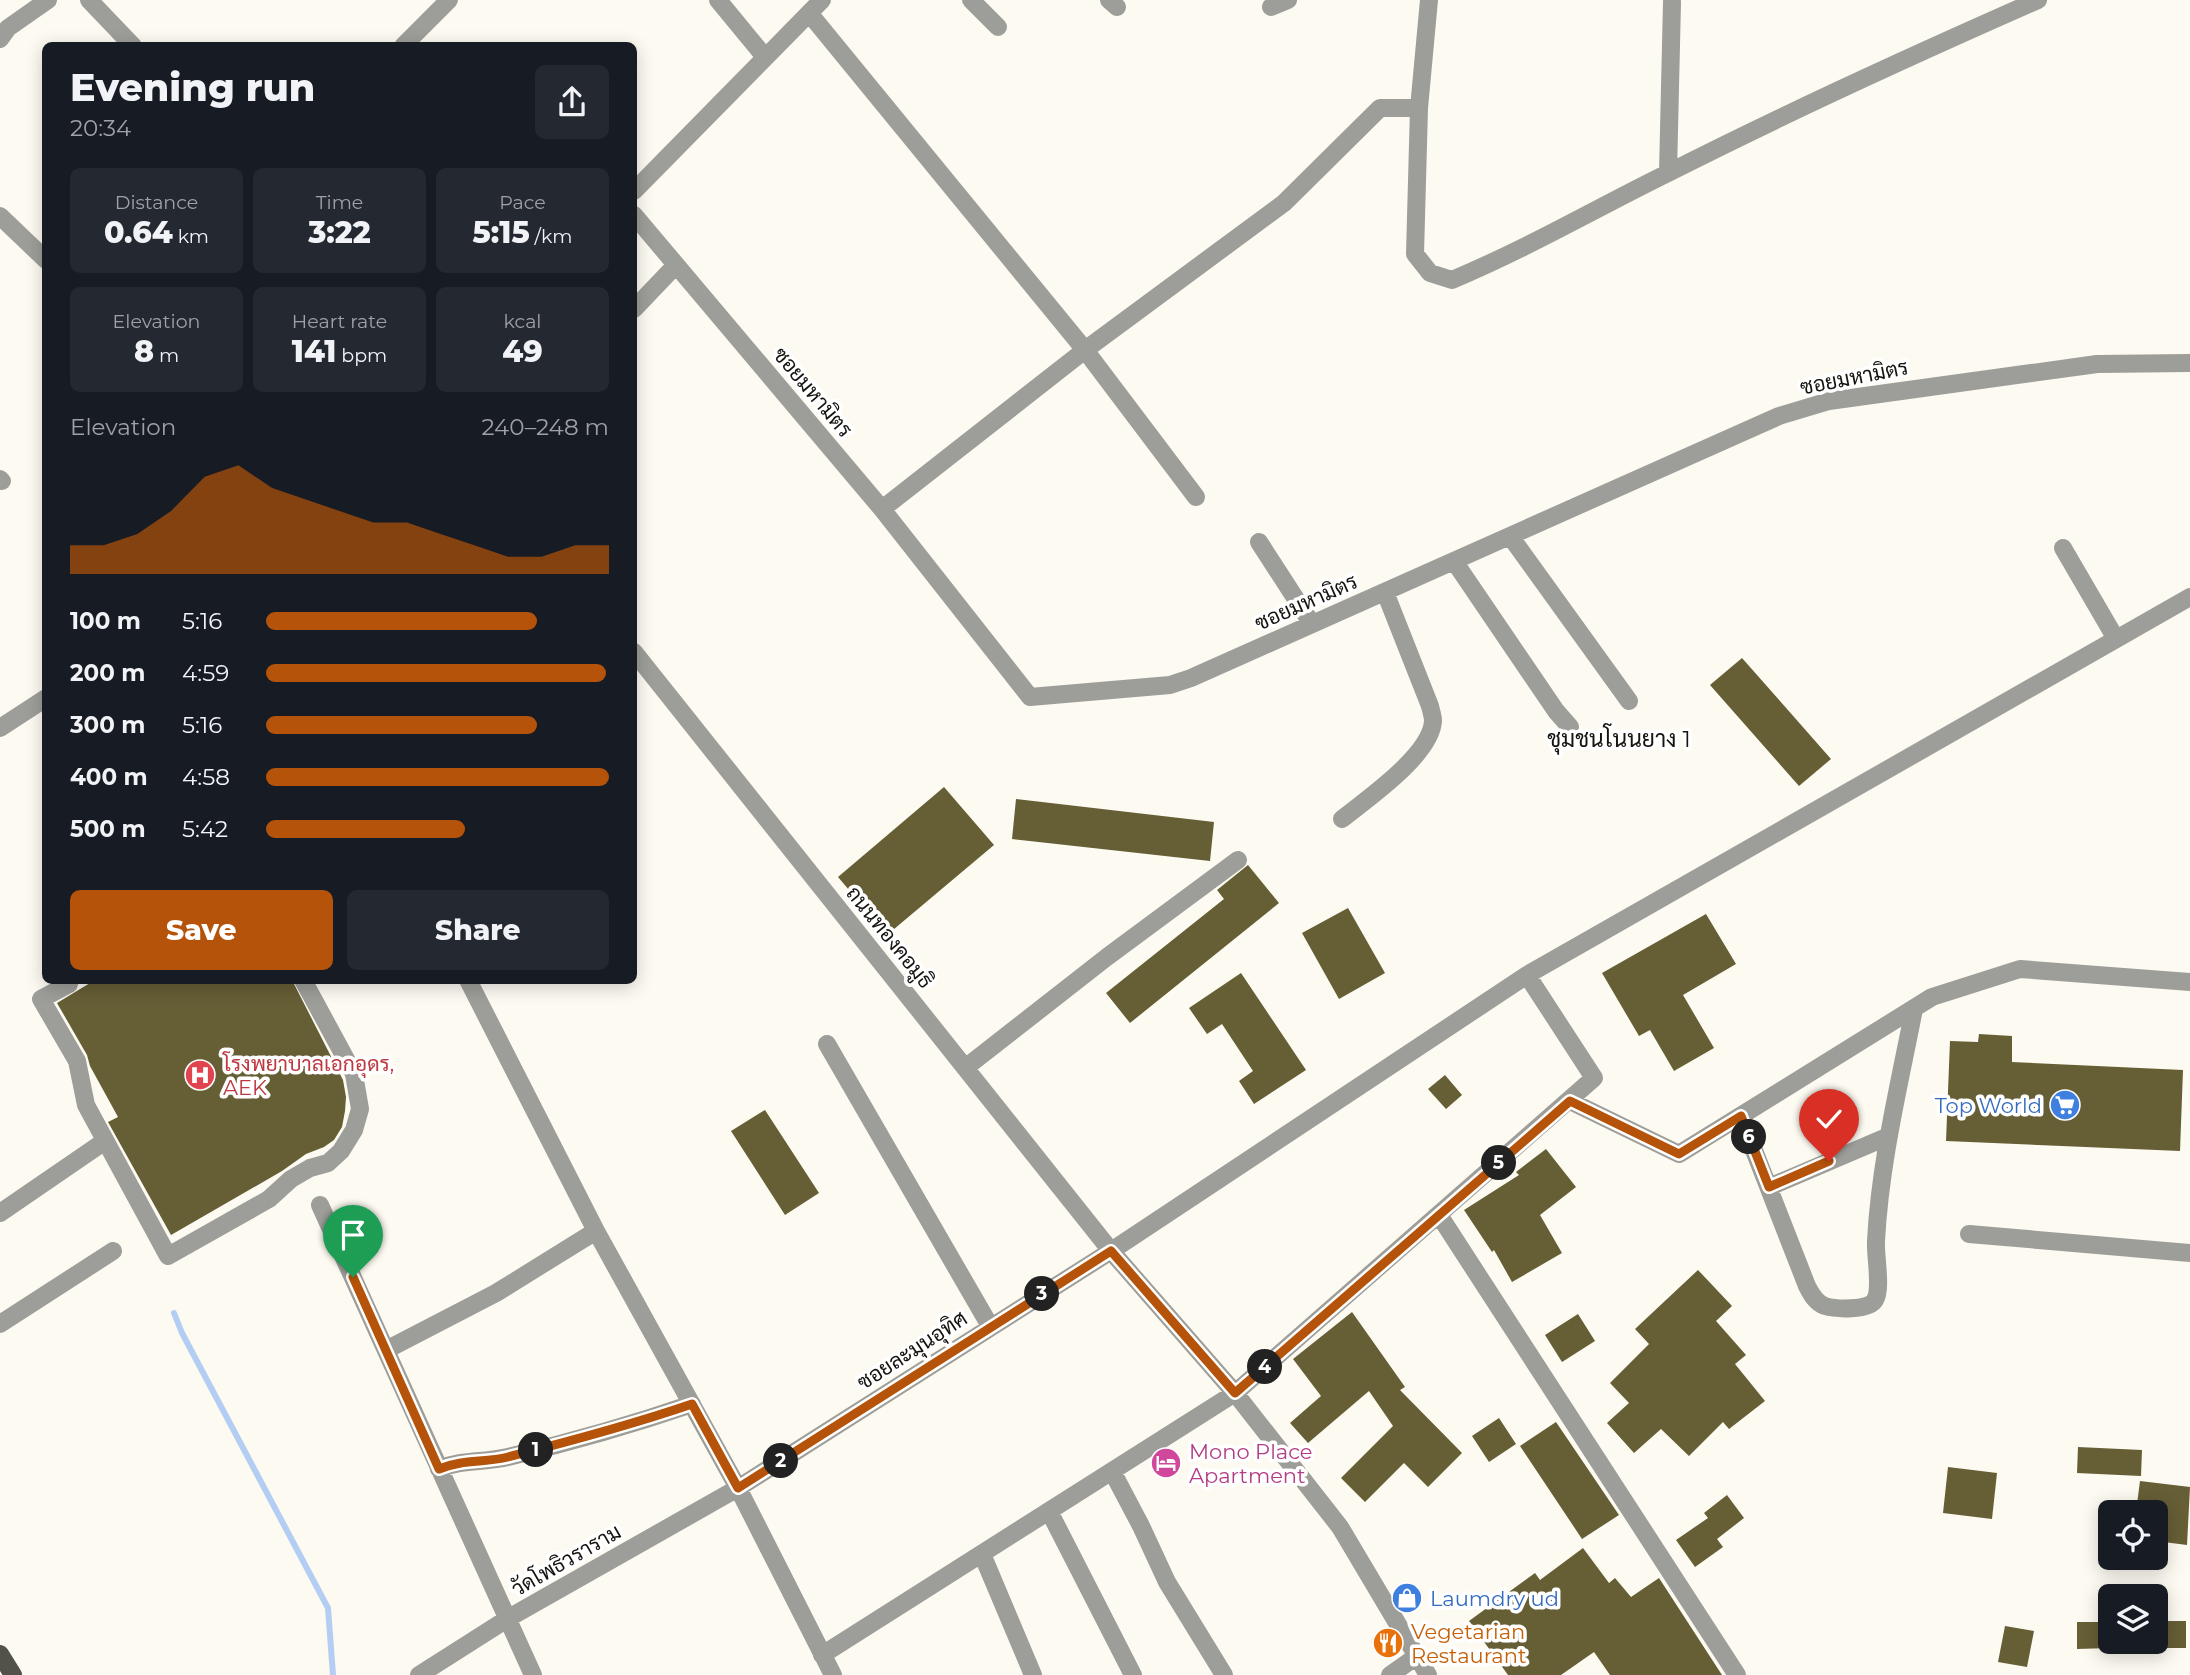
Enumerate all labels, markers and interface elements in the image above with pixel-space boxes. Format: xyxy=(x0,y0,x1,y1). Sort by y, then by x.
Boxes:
text: Evening run xyxy=(70,64,315,111)
button: share xyxy=(535,65,609,139)
text: 20:34 xyxy=(70,114,131,142)
text: Distance xyxy=(115,191,198,214)
text: Time xyxy=(316,191,363,214)
text: Pace xyxy=(499,191,546,214)
text: 0.64 xyxy=(104,214,173,251)
text: 3:22 xyxy=(308,214,371,251)
text: 5:15 xyxy=(473,214,530,251)
text: km xyxy=(173,225,209,248)
text: /km xyxy=(530,225,572,248)
text: Elevation xyxy=(113,310,200,333)
text: Heart rate xyxy=(292,310,387,333)
text: kcal xyxy=(504,310,541,333)
text: 8 xyxy=(134,333,154,370)
text: 141 xyxy=(292,333,336,370)
text: 49 xyxy=(502,333,543,370)
street label: ซอยมหามิตร xyxy=(768,342,858,442)
text: m xyxy=(154,344,179,367)
text: bpm xyxy=(336,344,387,367)
street label: ซอยมหามิตร xyxy=(1798,354,1910,400)
text: Elevation xyxy=(70,413,176,441)
text: 240–248 m xyxy=(482,413,609,441)
street label: ซอยมหามิตร xyxy=(1251,568,1361,636)
text: 100 m xyxy=(70,607,141,635)
text: 5:16 xyxy=(182,607,222,635)
text: 200 m xyxy=(70,659,145,687)
text: 4:59 xyxy=(182,659,229,687)
text: 300 m xyxy=(70,711,146,739)
text: 5:16 xyxy=(182,711,222,739)
district label: ชุมชนโนนยาง 1 xyxy=(1547,723,1691,755)
text: 400 m xyxy=(70,763,148,791)
text: 4:58 xyxy=(182,763,230,791)
text: 500 m xyxy=(70,815,146,843)
text: 5:42 xyxy=(182,815,228,843)
street label: ถนนทองคอมูธิ xyxy=(839,881,939,995)
button: Save xyxy=(70,890,333,970)
button: Share xyxy=(347,890,609,970)
place label: โรงพยาบาลเอกอุดร, AEK xyxy=(222,1051,394,1100)
hospital icon: โรงพยาบาลเอกอุดร, AEK xyxy=(183,1058,217,1092)
supermarket icon: Top World xyxy=(2048,1088,2082,1122)
pin xyxy=(1799,1089,1859,1161)
place label: Top World xyxy=(1935,1093,2042,1118)
icon: check xyxy=(1810,1100,1848,1138)
pin: 6 xyxy=(1732,1120,1766,1154)
text: 6 xyxy=(1742,1125,1755,1148)
pin: 5 xyxy=(1482,1146,1516,1180)
text: 5 xyxy=(1493,1151,1504,1174)
pin xyxy=(323,1205,383,1277)
icon: arrive xyxy=(334,1216,372,1254)
pin: 3 xyxy=(1024,1276,1060,1312)
text: 3 xyxy=(1036,1282,1047,1305)
street label: ซอยละมุนอุทิศ xyxy=(852,1305,973,1396)
pin: 4 xyxy=(1248,1350,1282,1384)
text: 4 xyxy=(1258,1355,1271,1378)
pin: 1 xyxy=(518,1432,554,1468)
text: 1 xyxy=(532,1438,539,1461)
place label: Mono Place Apartment xyxy=(1189,1439,1313,1488)
pin: 2 xyxy=(764,1444,798,1478)
hotel icon: Mono Place Apartment xyxy=(1149,1446,1183,1480)
text: 2 xyxy=(775,1449,786,1472)
map controls xyxy=(2098,1500,2168,1654)
button: locate xyxy=(2098,1500,2168,1570)
street label: วัดโพธิวราราม xyxy=(507,1519,625,1601)
shop icon: Laumdry ud xyxy=(1390,1581,1424,1615)
button: layers xyxy=(2098,1584,2168,1654)
place label: Laumdry ud xyxy=(1430,1586,1559,1611)
place label: Vegetarian Restaurant xyxy=(1411,1619,1526,1668)
restaurant icon: Vegetarian Restaurant xyxy=(1371,1626,1405,1660)

